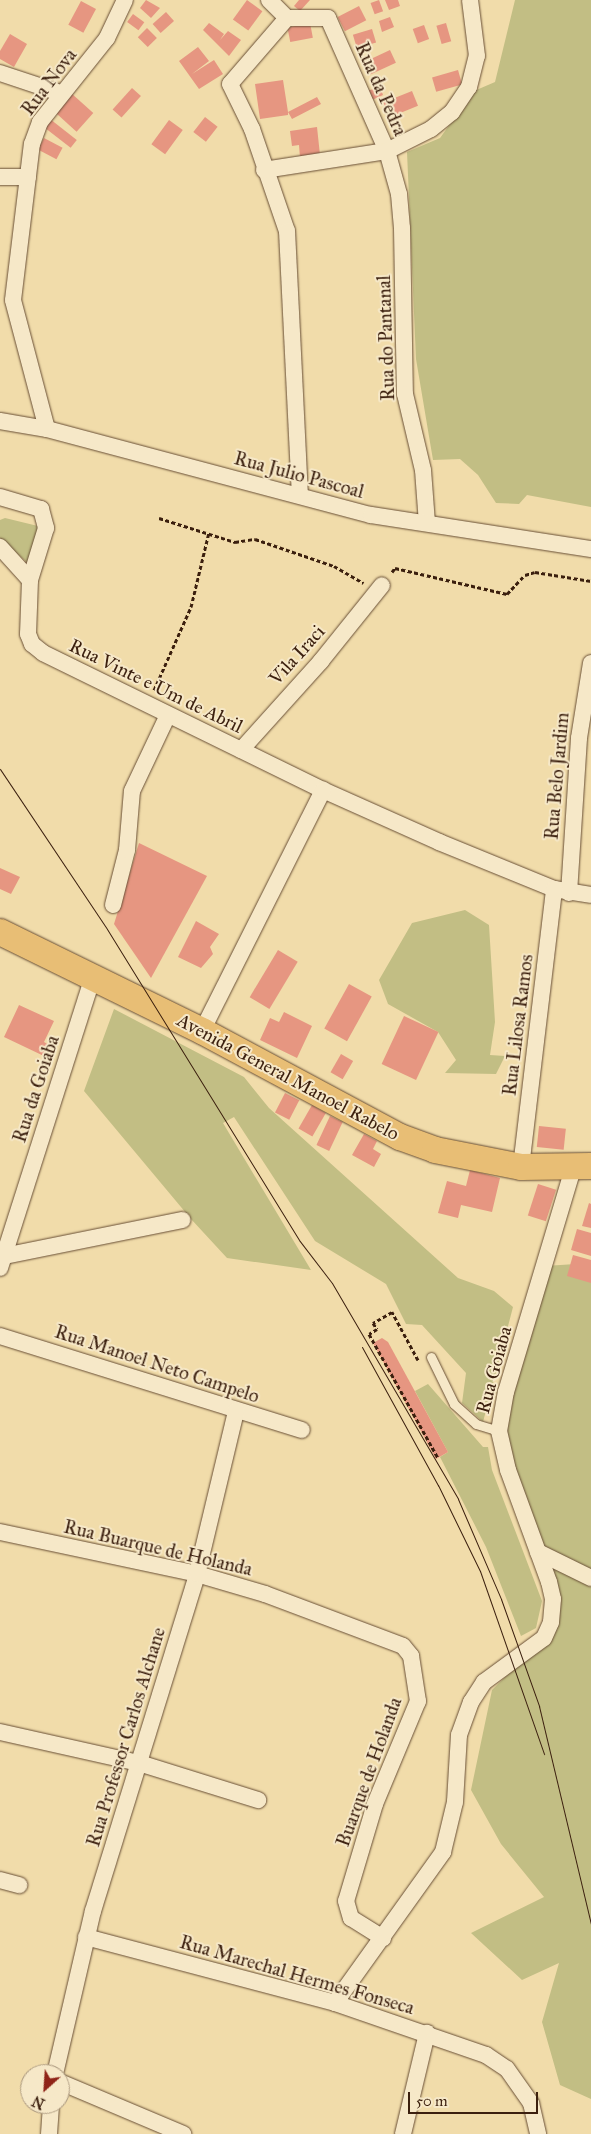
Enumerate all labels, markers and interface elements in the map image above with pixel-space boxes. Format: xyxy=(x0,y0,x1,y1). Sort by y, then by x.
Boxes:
street label: Rua da Pedra xyxy=(350,39,412,139)
street label: Rua Nova xyxy=(16,44,82,120)
street label: Rua do Pantanal xyxy=(372,275,400,401)
street label: Rua Julio Pascoal xyxy=(232,447,366,503)
street label: Vila Iraci xyxy=(264,621,330,689)
street label: Rua Vinte e Um de Abril xyxy=(65,634,247,738)
street label: Rua Belo Jardim xyxy=(540,711,574,841)
street label: Rua Lilosa Ramos xyxy=(498,953,538,1097)
street label: Avenida General Manoel Rabelo xyxy=(173,1009,403,1145)
street label: Rua da Goiaba xyxy=(8,1033,64,1145)
street label: Rua Manoel Neto Campelo xyxy=(52,1320,262,1408)
street label: Rua Goiaba xyxy=(471,1324,517,1416)
street label: Rua Buarque de Holanda xyxy=(62,1515,254,1581)
street label: Rua Professor Carlos Alchane xyxy=(82,1625,170,1849)
street label: Buarque de Holanda xyxy=(331,1694,407,1850)
street label: Rua Marechal Hermes Fonseca xyxy=(177,1931,417,2019)
north arrow xyxy=(20,2064,70,2114)
scale bar xyxy=(411,2082,541,2114)
text: N xyxy=(30,2092,48,2112)
text: 50 m xyxy=(416,2092,448,2110)

